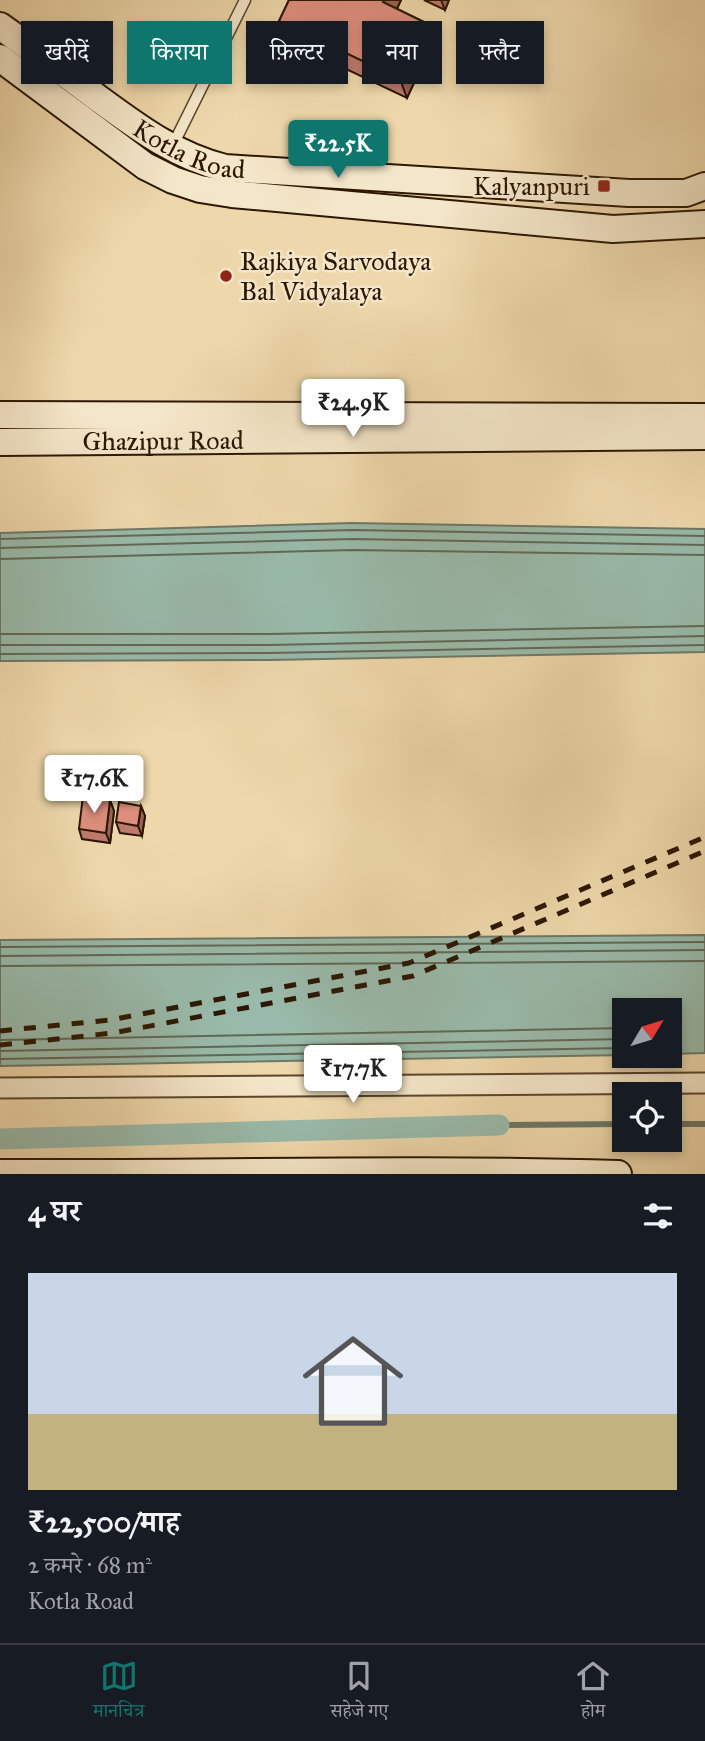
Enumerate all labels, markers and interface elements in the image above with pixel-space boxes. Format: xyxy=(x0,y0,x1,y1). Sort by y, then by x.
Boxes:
chip: खरीदें xyxy=(21,21,113,84)
chip: किराया xyxy=(127,21,232,84)
chip: फ़िल्टर xyxy=(246,21,348,84)
chip: नया xyxy=(362,21,442,84)
chip: फ़्लैट xyxy=(456,21,544,84)
street label: Kotla Road xyxy=(127,112,246,185)
pin: ₹22.5K xyxy=(281,120,395,180)
text: ₹22.5K xyxy=(304,129,372,157)
place label: Kalyanpuri xyxy=(473,170,590,202)
marker: Kalyanpuri xyxy=(596,178,612,194)
place label: Rajkiya Sarvodaya Bal Vidyalaya xyxy=(240,245,431,307)
marker: Rajkiya Sarvodaya Bal Vidyalaya xyxy=(218,268,234,284)
pin: ₹24.9K xyxy=(296,380,410,439)
text: ₹24.9K xyxy=(317,388,389,416)
street label: Ghazipur Road xyxy=(82,424,244,457)
pin: ₹17.6K xyxy=(37,756,151,815)
text: ₹17.6K xyxy=(61,764,127,792)
north arrow xyxy=(612,998,682,1068)
map controls xyxy=(612,998,682,1152)
pin: ₹17.7K xyxy=(296,1046,410,1105)
text: ₹17.7K xyxy=(320,1054,386,1082)
button: locate xyxy=(612,1082,682,1152)
text: 4 घर xyxy=(28,1193,81,1229)
icon: filters xyxy=(639,1197,677,1235)
icon: home xyxy=(290,1318,416,1444)
text: ₹22,500/माह xyxy=(28,1504,180,1540)
text: 2 कमरे · 68 m² xyxy=(28,1551,152,1579)
text: Kotla Road xyxy=(28,1587,134,1615)
tab: मानचित्र xyxy=(93,1657,144,1729)
tab: सहेजे गए xyxy=(330,1657,388,1729)
tab: होम xyxy=(574,1657,612,1729)

